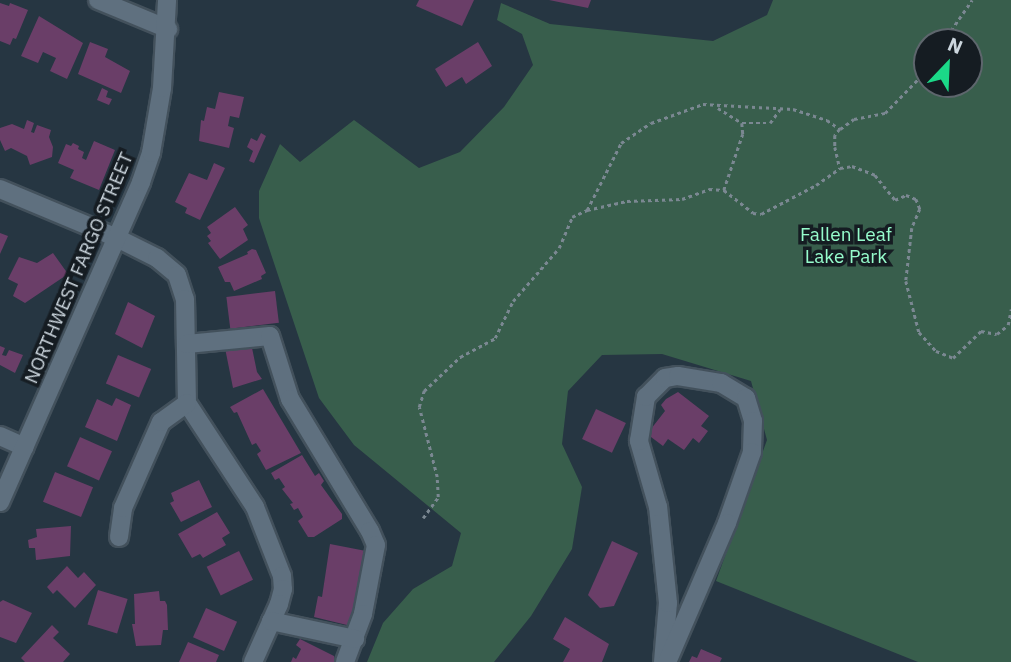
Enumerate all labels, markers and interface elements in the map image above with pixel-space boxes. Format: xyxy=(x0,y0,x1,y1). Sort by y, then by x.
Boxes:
north arrow xyxy=(913,28,983,98)
text: N xyxy=(944,32,966,59)
street label: NORTHWEST FARGO STREET xyxy=(20,149,138,387)
park label: Fallen Leaf Lake Park xyxy=(800,224,892,268)

